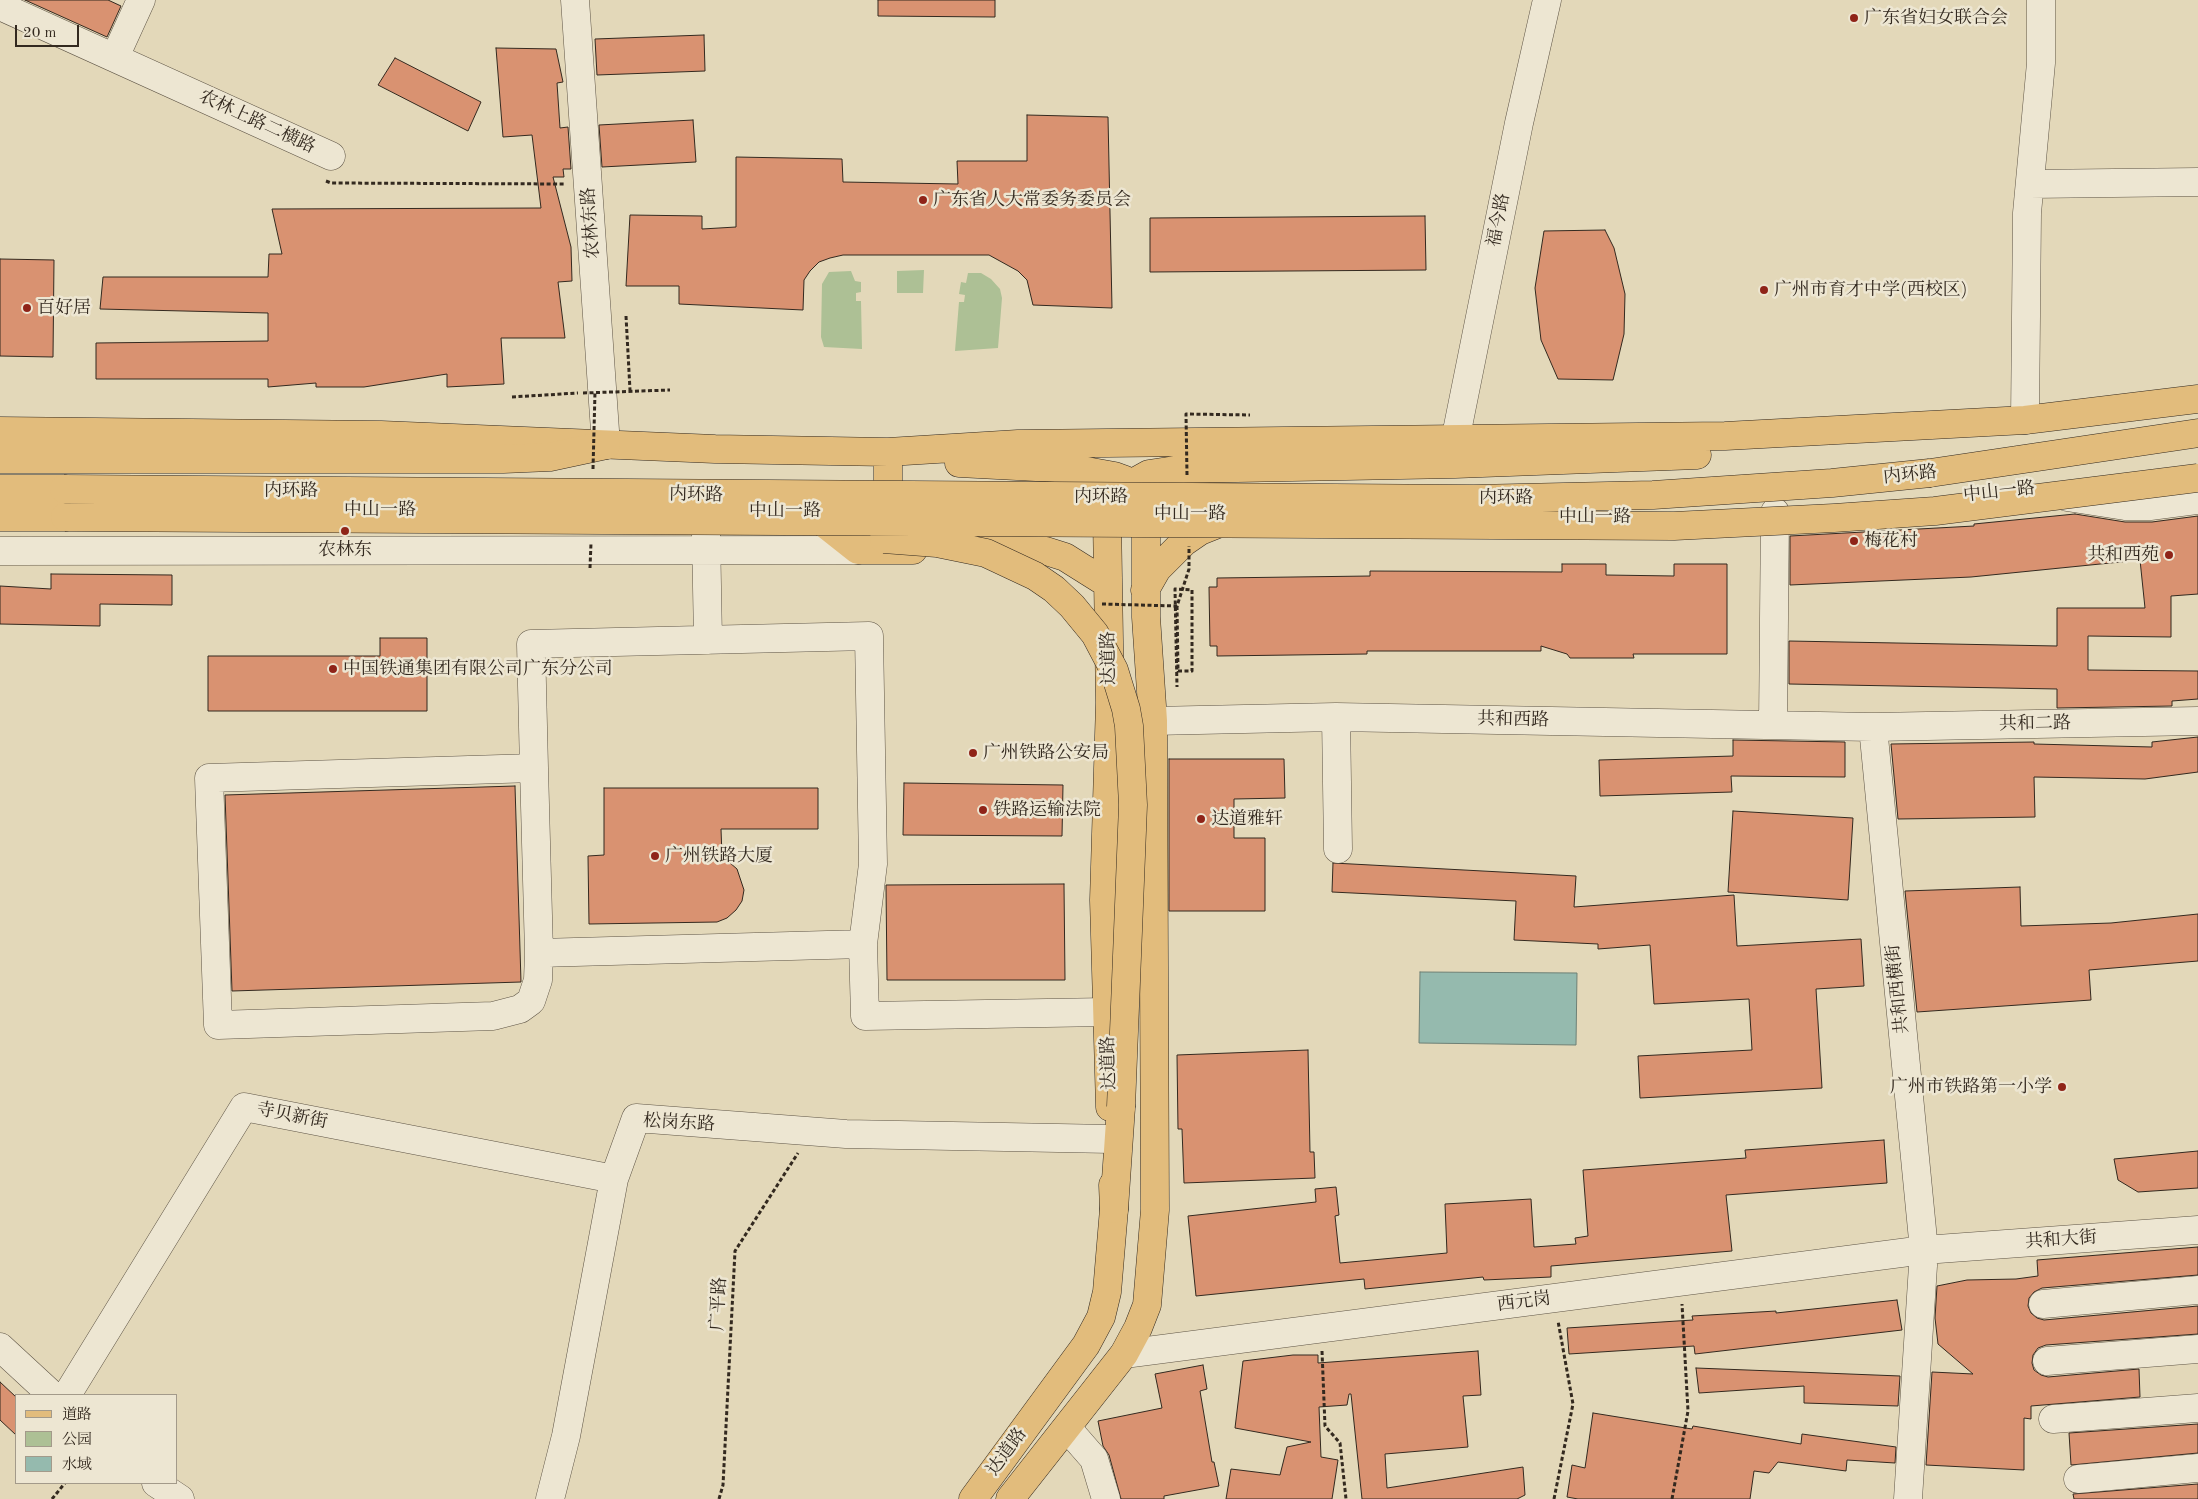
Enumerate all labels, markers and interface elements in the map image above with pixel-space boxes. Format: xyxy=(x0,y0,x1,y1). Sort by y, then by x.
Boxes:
place label: 广东省妇女联合会 xyxy=(1864,7,2008,29)
marker: 广东省妇女联合会 xyxy=(1848,12,1860,24)
scale bar xyxy=(18,15,81,47)
text: 20 m xyxy=(23,26,57,41)
street label: 农林上路二横路 xyxy=(195,86,319,158)
street label: 农林东路 xyxy=(578,186,604,260)
place label: 广东省人大常委务委员会 xyxy=(933,189,1131,211)
street label: 福今路 xyxy=(1483,191,1515,249)
marker: 广东省人大常委务委员会 xyxy=(917,194,929,206)
place label: 广州市育才中学(西校区) xyxy=(1774,279,1967,301)
marker: 广州市育才中学(西校区) xyxy=(1758,284,1770,296)
place label: 百好居 xyxy=(37,297,91,319)
marker: 百好居 xyxy=(21,302,33,314)
street label: 内环路 xyxy=(1882,461,1938,489)
street label: 中山一路 xyxy=(1962,477,2036,507)
street label: 内环路 xyxy=(264,480,318,502)
street label: 内环路 xyxy=(669,484,723,506)
street label: 内环路 xyxy=(1074,486,1128,508)
street label: 内环路 xyxy=(1479,487,1533,509)
street label: 中山一路 xyxy=(344,499,416,521)
street label: 中山一路 xyxy=(749,500,821,522)
street label: 中山一路 xyxy=(1154,503,1226,525)
street label: 中山一路 xyxy=(1559,506,1631,528)
marker: 农林东 xyxy=(339,525,351,537)
place label: 梅花村 xyxy=(1864,530,1918,552)
marker: 梅花村 xyxy=(1848,535,1860,547)
place label: 农林东 xyxy=(318,539,372,561)
place label: 共和西苑 xyxy=(2087,544,2159,566)
marker: 共和西苑 xyxy=(2163,549,2175,561)
street label: 达道路 xyxy=(1098,631,1120,685)
place label: 中国铁通集团有限公司广东分公司 xyxy=(343,658,613,680)
marker: 中国铁通集团有限公司广东分公司 xyxy=(327,663,339,675)
street label: 共和西路 xyxy=(1477,709,1549,731)
street label: 共和二路 xyxy=(1999,713,2071,735)
place label: 广州铁路公安局 xyxy=(983,742,1109,764)
marker: 广州铁路公安局 xyxy=(967,747,979,759)
place label: 铁路运输法院 xyxy=(993,799,1101,821)
marker: 铁路运输法院 xyxy=(977,804,989,816)
place label: 达道雅轩 xyxy=(1211,808,1283,830)
marker: 达道雅轩 xyxy=(1195,813,1207,825)
place label: 广州铁路大厦 xyxy=(665,845,773,867)
marker: 广州铁路大厦 xyxy=(649,850,661,862)
street label: 共和西横街 xyxy=(1883,943,1913,1035)
street label: 达道路 xyxy=(1097,1036,1121,1090)
place label: 广州市铁路第一小学 xyxy=(1890,1076,2052,1098)
marker: 广州市铁路第一小学 xyxy=(2056,1081,2068,1093)
street label: 寺贝新街 xyxy=(255,1099,329,1133)
street label: 松岗东路 xyxy=(642,1110,716,1136)
street label: 共和大街 xyxy=(2024,1227,2098,1253)
street label: 广平路 xyxy=(707,1276,731,1332)
street label: 西元岗 xyxy=(1496,1288,1552,1316)
legend xyxy=(15,1394,178,1484)
text: 道路 xyxy=(62,1408,92,1423)
street label: 达道路 xyxy=(982,1424,1032,1480)
text: 公园 xyxy=(62,1433,92,1448)
text: 水域 xyxy=(62,1458,92,1473)

